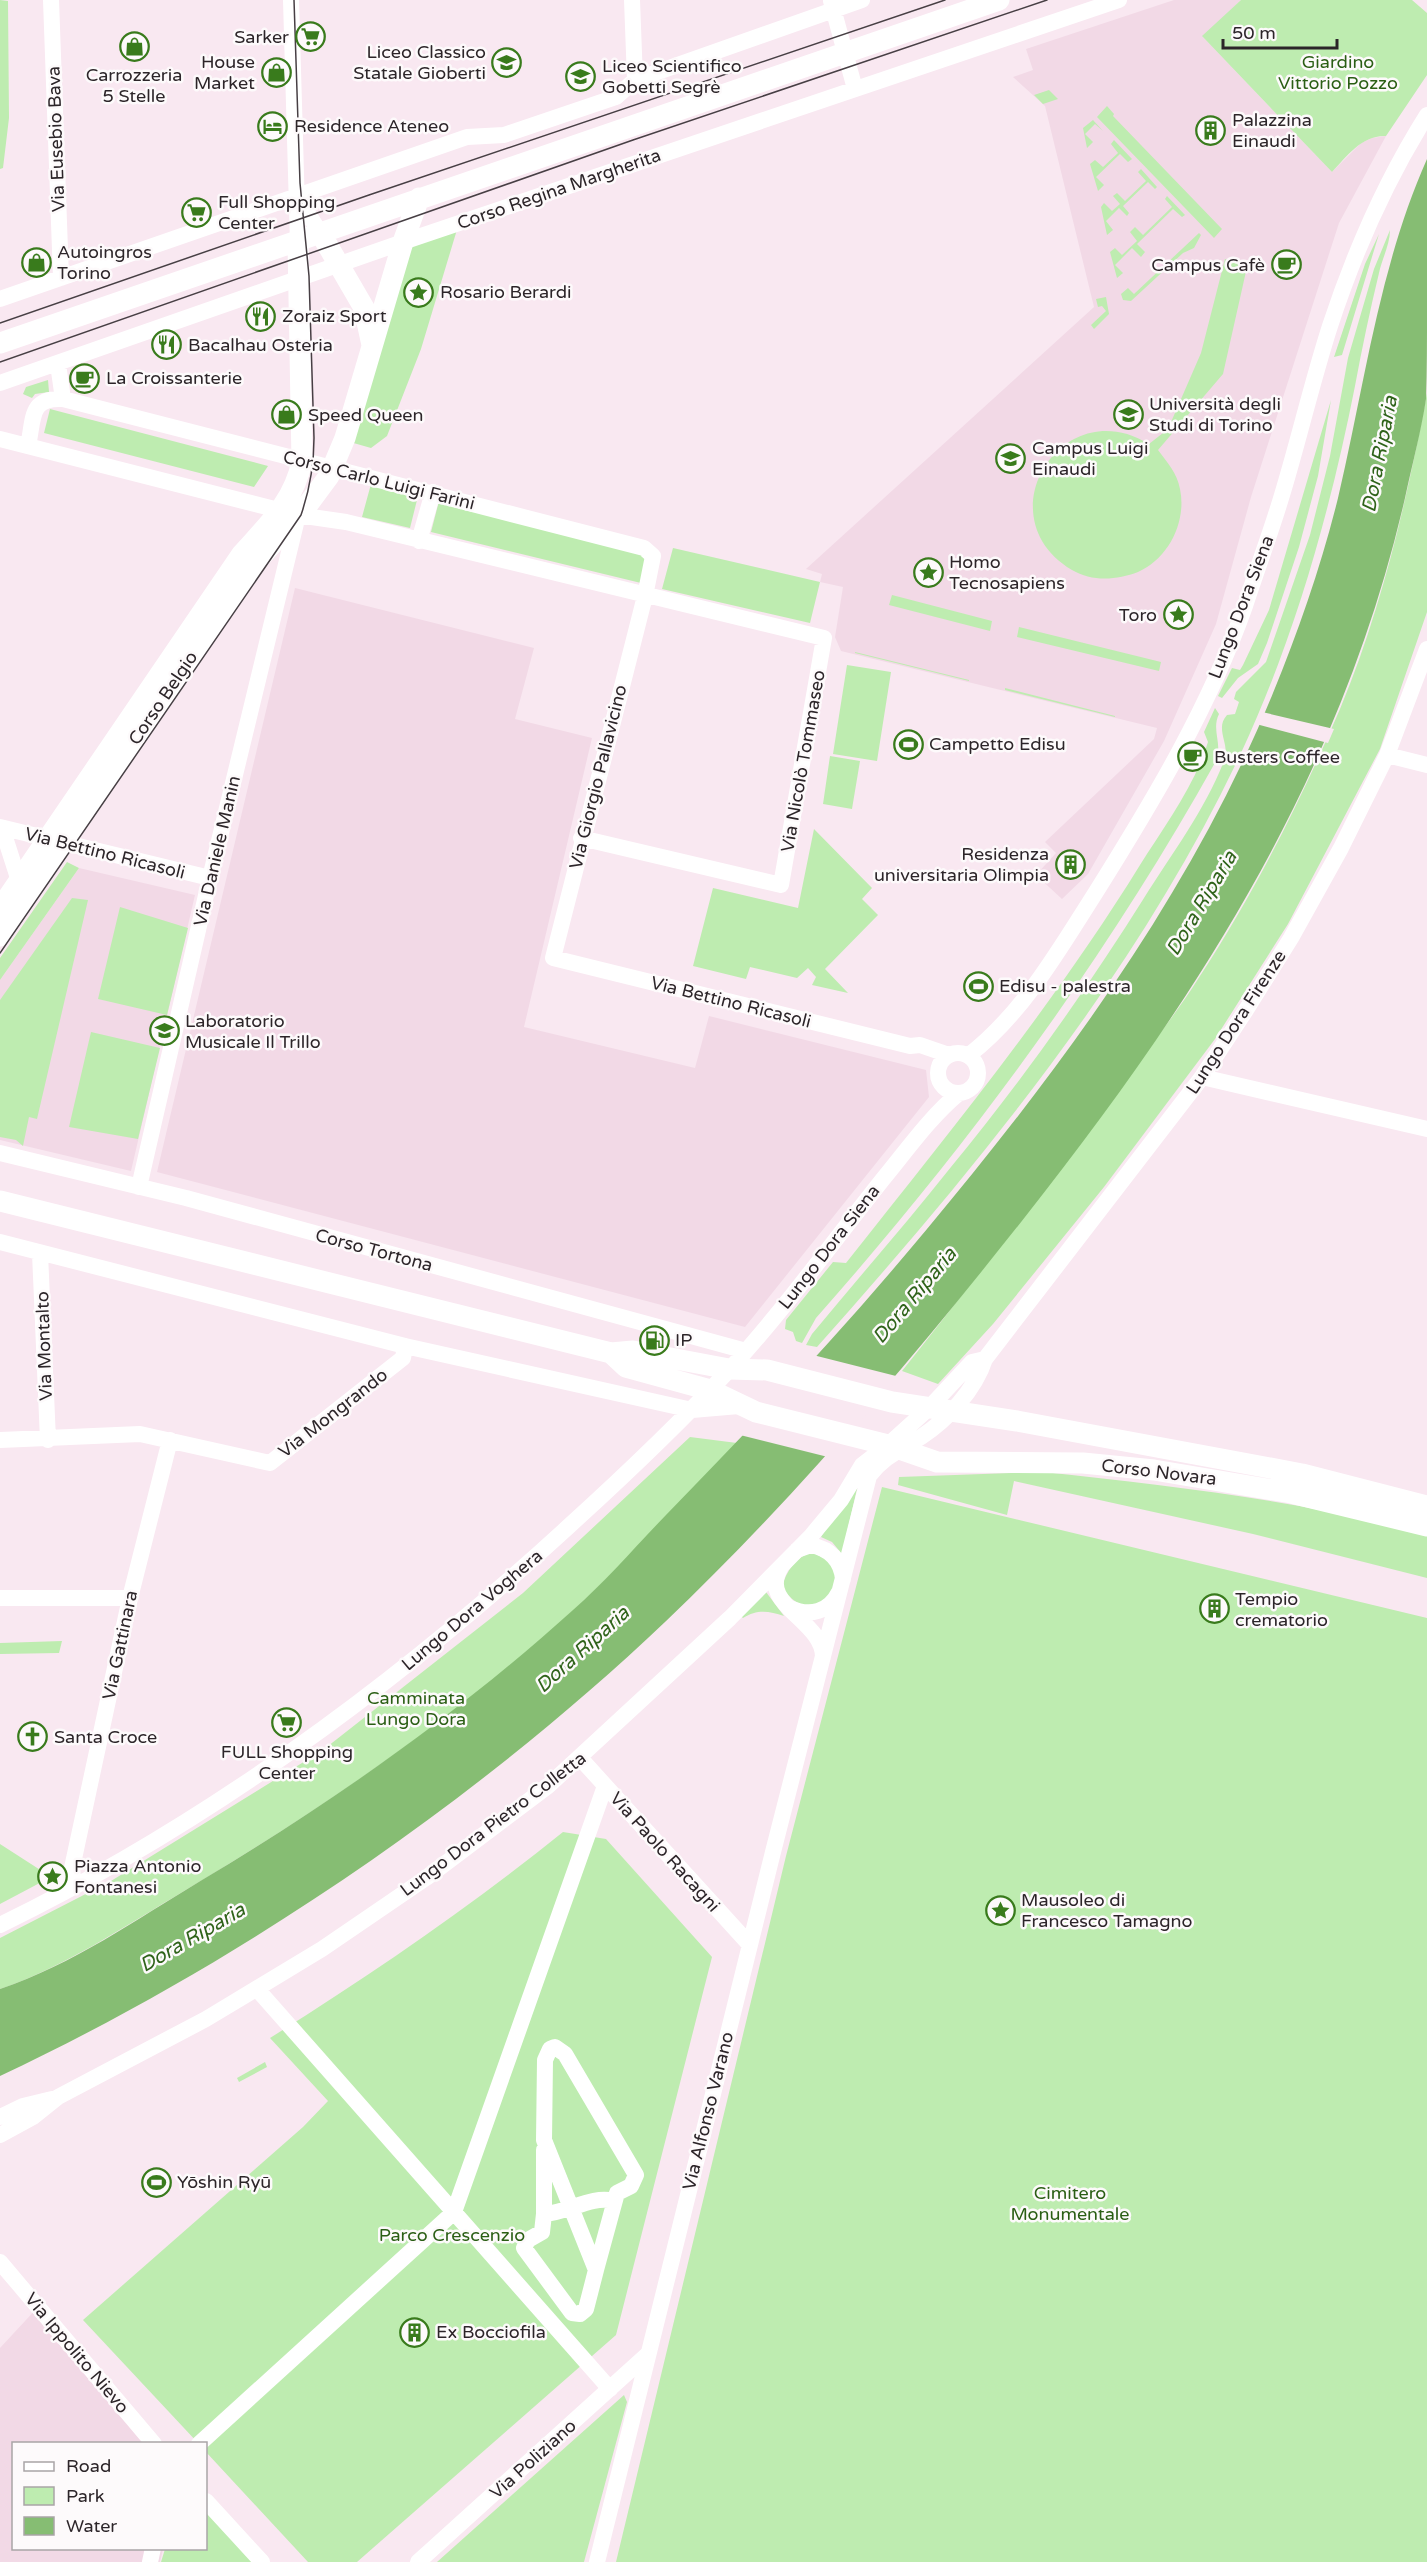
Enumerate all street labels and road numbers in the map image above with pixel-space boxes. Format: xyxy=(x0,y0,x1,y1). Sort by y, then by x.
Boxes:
street label: Via Eusebio Bava xyxy=(42,66,70,212)
street label: Corso Regina Margherita xyxy=(454,144,664,234)
street label: Corso Carlo Luigi Farini xyxy=(281,446,477,514)
street label: Lungo Dora Siena xyxy=(1204,532,1278,682)
street label: Corso Belgio xyxy=(124,647,202,749)
street label: Via Nicolò Tommaseo xyxy=(776,668,830,854)
street label: Via Giorgio Pallavicino xyxy=(564,682,632,872)
street label: Via Daniele Manin xyxy=(189,774,245,928)
street label: Via Bettino Ricasoli xyxy=(23,822,187,884)
street label: Lungo Dora Firenze xyxy=(1181,946,1291,1098)
street label: Via Bettino Ricasoli xyxy=(649,971,813,1033)
street label: Lungo Dora Siena xyxy=(774,1180,884,1314)
street label: Corso Tortona xyxy=(313,1224,435,1276)
street label: Via Montalto xyxy=(31,1291,57,1401)
street label: Via Mongrando xyxy=(274,1364,392,1462)
street label: Corso Novara xyxy=(1100,1454,1218,1490)
street label: Lungo Dora Voghera xyxy=(397,1545,547,1675)
street label: Via Gattinara xyxy=(98,1588,142,1702)
street label: Lungo Dora Pietro Colletta xyxy=(396,1747,590,1901)
street label: Via Paolo Racagni xyxy=(605,1787,725,1917)
street label: Via Alfonso Varano xyxy=(678,2029,738,2192)
street label: Via Ippolito Nievo xyxy=(20,2288,134,2418)
street label: Via Poliziano xyxy=(485,2414,581,2504)

